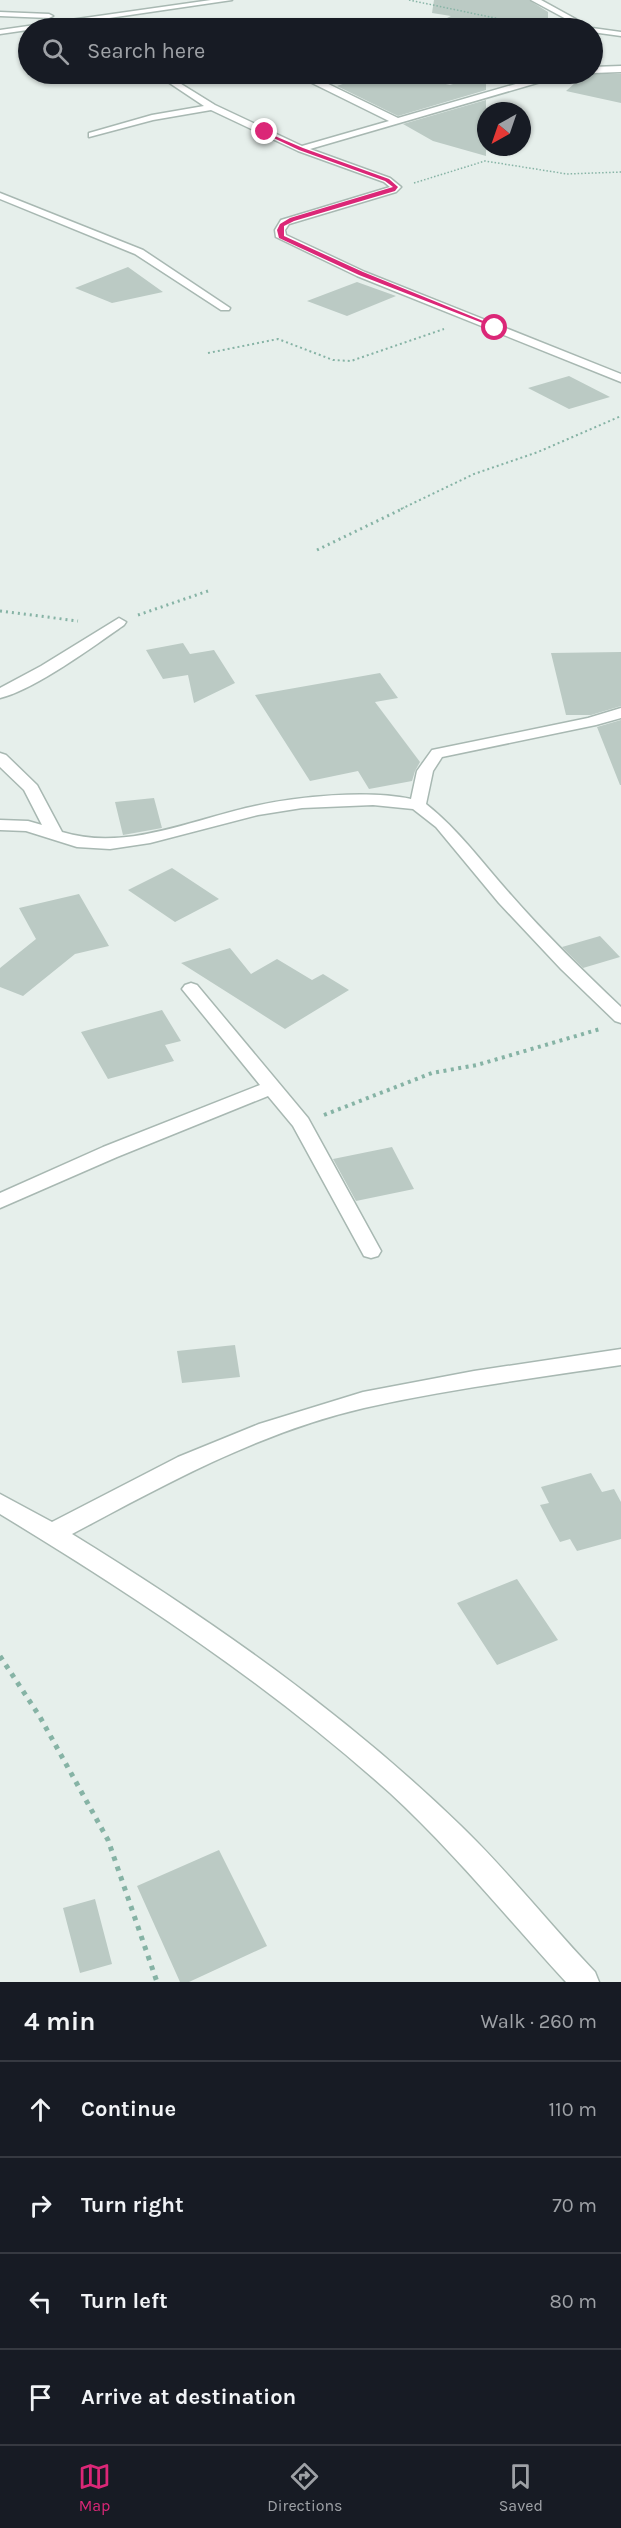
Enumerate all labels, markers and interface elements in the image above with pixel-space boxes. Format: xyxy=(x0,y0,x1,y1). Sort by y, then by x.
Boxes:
search box xyxy=(18,18,603,84)
icon: search xyxy=(39,35,72,68)
text: Search here xyxy=(87,38,205,64)
north arrow xyxy=(477,102,531,156)
route end xyxy=(251,118,277,144)
route start xyxy=(481,314,507,340)
text: 4 min xyxy=(24,2006,95,2037)
text: Walk · 260 m xyxy=(480,2010,597,2033)
icon: ahead xyxy=(24,2093,57,2126)
text: Continue xyxy=(81,2096,176,2122)
text: 110 m xyxy=(548,2098,597,2121)
icon: right xyxy=(24,2189,57,2222)
text: Turn right xyxy=(81,2192,184,2218)
text: 70 m xyxy=(552,2194,597,2217)
icon: left xyxy=(24,2285,57,2318)
text: Turn left xyxy=(81,2288,168,2314)
text: 80 m xyxy=(549,2290,597,2313)
icon: arrive xyxy=(24,2381,57,2414)
text: Arrive at destination xyxy=(81,2384,296,2410)
tab: Map xyxy=(78,2460,111,2515)
tab: Directions xyxy=(267,2460,342,2515)
tab: Saved xyxy=(499,2460,543,2515)

